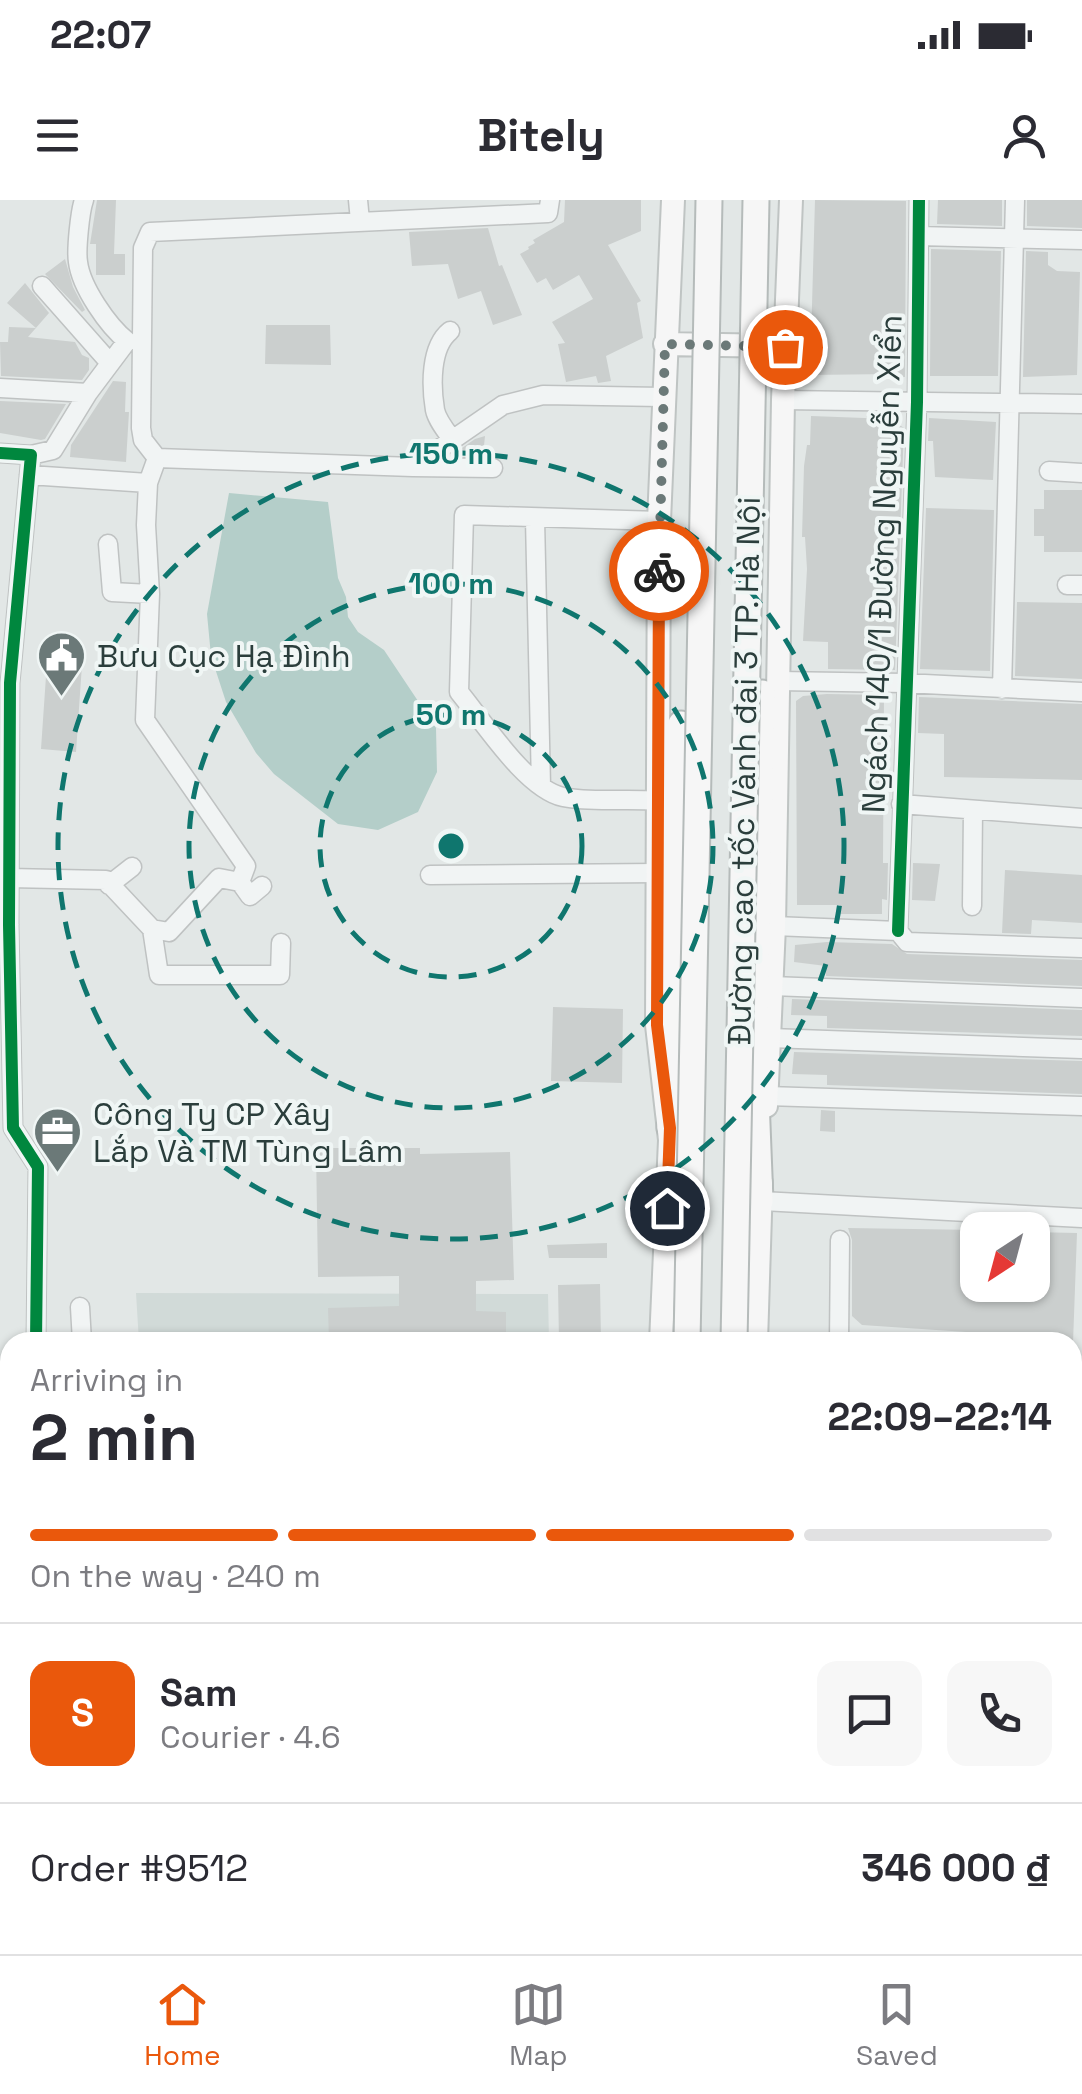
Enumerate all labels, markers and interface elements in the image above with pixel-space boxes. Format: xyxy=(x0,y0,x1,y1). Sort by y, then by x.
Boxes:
text: 22:07 xyxy=(50,11,151,59)
text: Bitely xyxy=(477,107,605,164)
icon: menu xyxy=(30,108,85,163)
icon: person xyxy=(997,108,1052,163)
pin xyxy=(743,305,828,390)
street label: Ngách 140/1 Đường Nguyễn Xiển xyxy=(853,314,911,814)
icon: bag xyxy=(758,320,813,375)
text: 150 m xyxy=(409,434,493,473)
street label: Đường cao tốc Vành đai 3 TP. Hà Nội xyxy=(719,496,769,1046)
courier xyxy=(609,521,709,621)
icon: bike xyxy=(632,544,687,599)
text: 100 m xyxy=(408,564,494,603)
public building icon: Bưu Cục Hạ Đình xyxy=(36,630,88,698)
place label: Bưu Cục Hạ Đình xyxy=(97,636,351,676)
text: 50 m xyxy=(416,695,486,734)
centre of rings xyxy=(433,828,469,864)
place label: Công Ty CP Xây Lắp Và TM Tùng Lâm xyxy=(93,1094,403,1171)
office icon: Công Ty CP Xây Lắp Và TM Tùng Lâm xyxy=(32,1106,84,1174)
pin xyxy=(625,1166,710,1251)
icon: home xyxy=(640,1181,695,1236)
north arrow xyxy=(960,1212,1050,1302)
map controls xyxy=(960,1212,1050,1302)
text: Arriving in xyxy=(30,1360,183,1400)
text: 22:09–22:14 xyxy=(827,1393,1052,1441)
text: 2 min xyxy=(30,1396,198,1479)
text: On the way · 240 m xyxy=(30,1556,321,1596)
button: chat xyxy=(817,1661,922,1766)
button: phone xyxy=(947,1661,1052,1766)
text: Sam xyxy=(160,1669,237,1717)
text: S xyxy=(71,1689,94,1737)
text: Courier · 4.6 xyxy=(160,1717,341,1757)
text: Order #9512 xyxy=(30,1844,248,1892)
text: 346 000 ₫ xyxy=(861,1844,1052,1892)
tab: Home xyxy=(144,1977,221,2073)
tab: Map xyxy=(509,1977,568,2073)
tab: Saved xyxy=(856,1977,938,2073)

